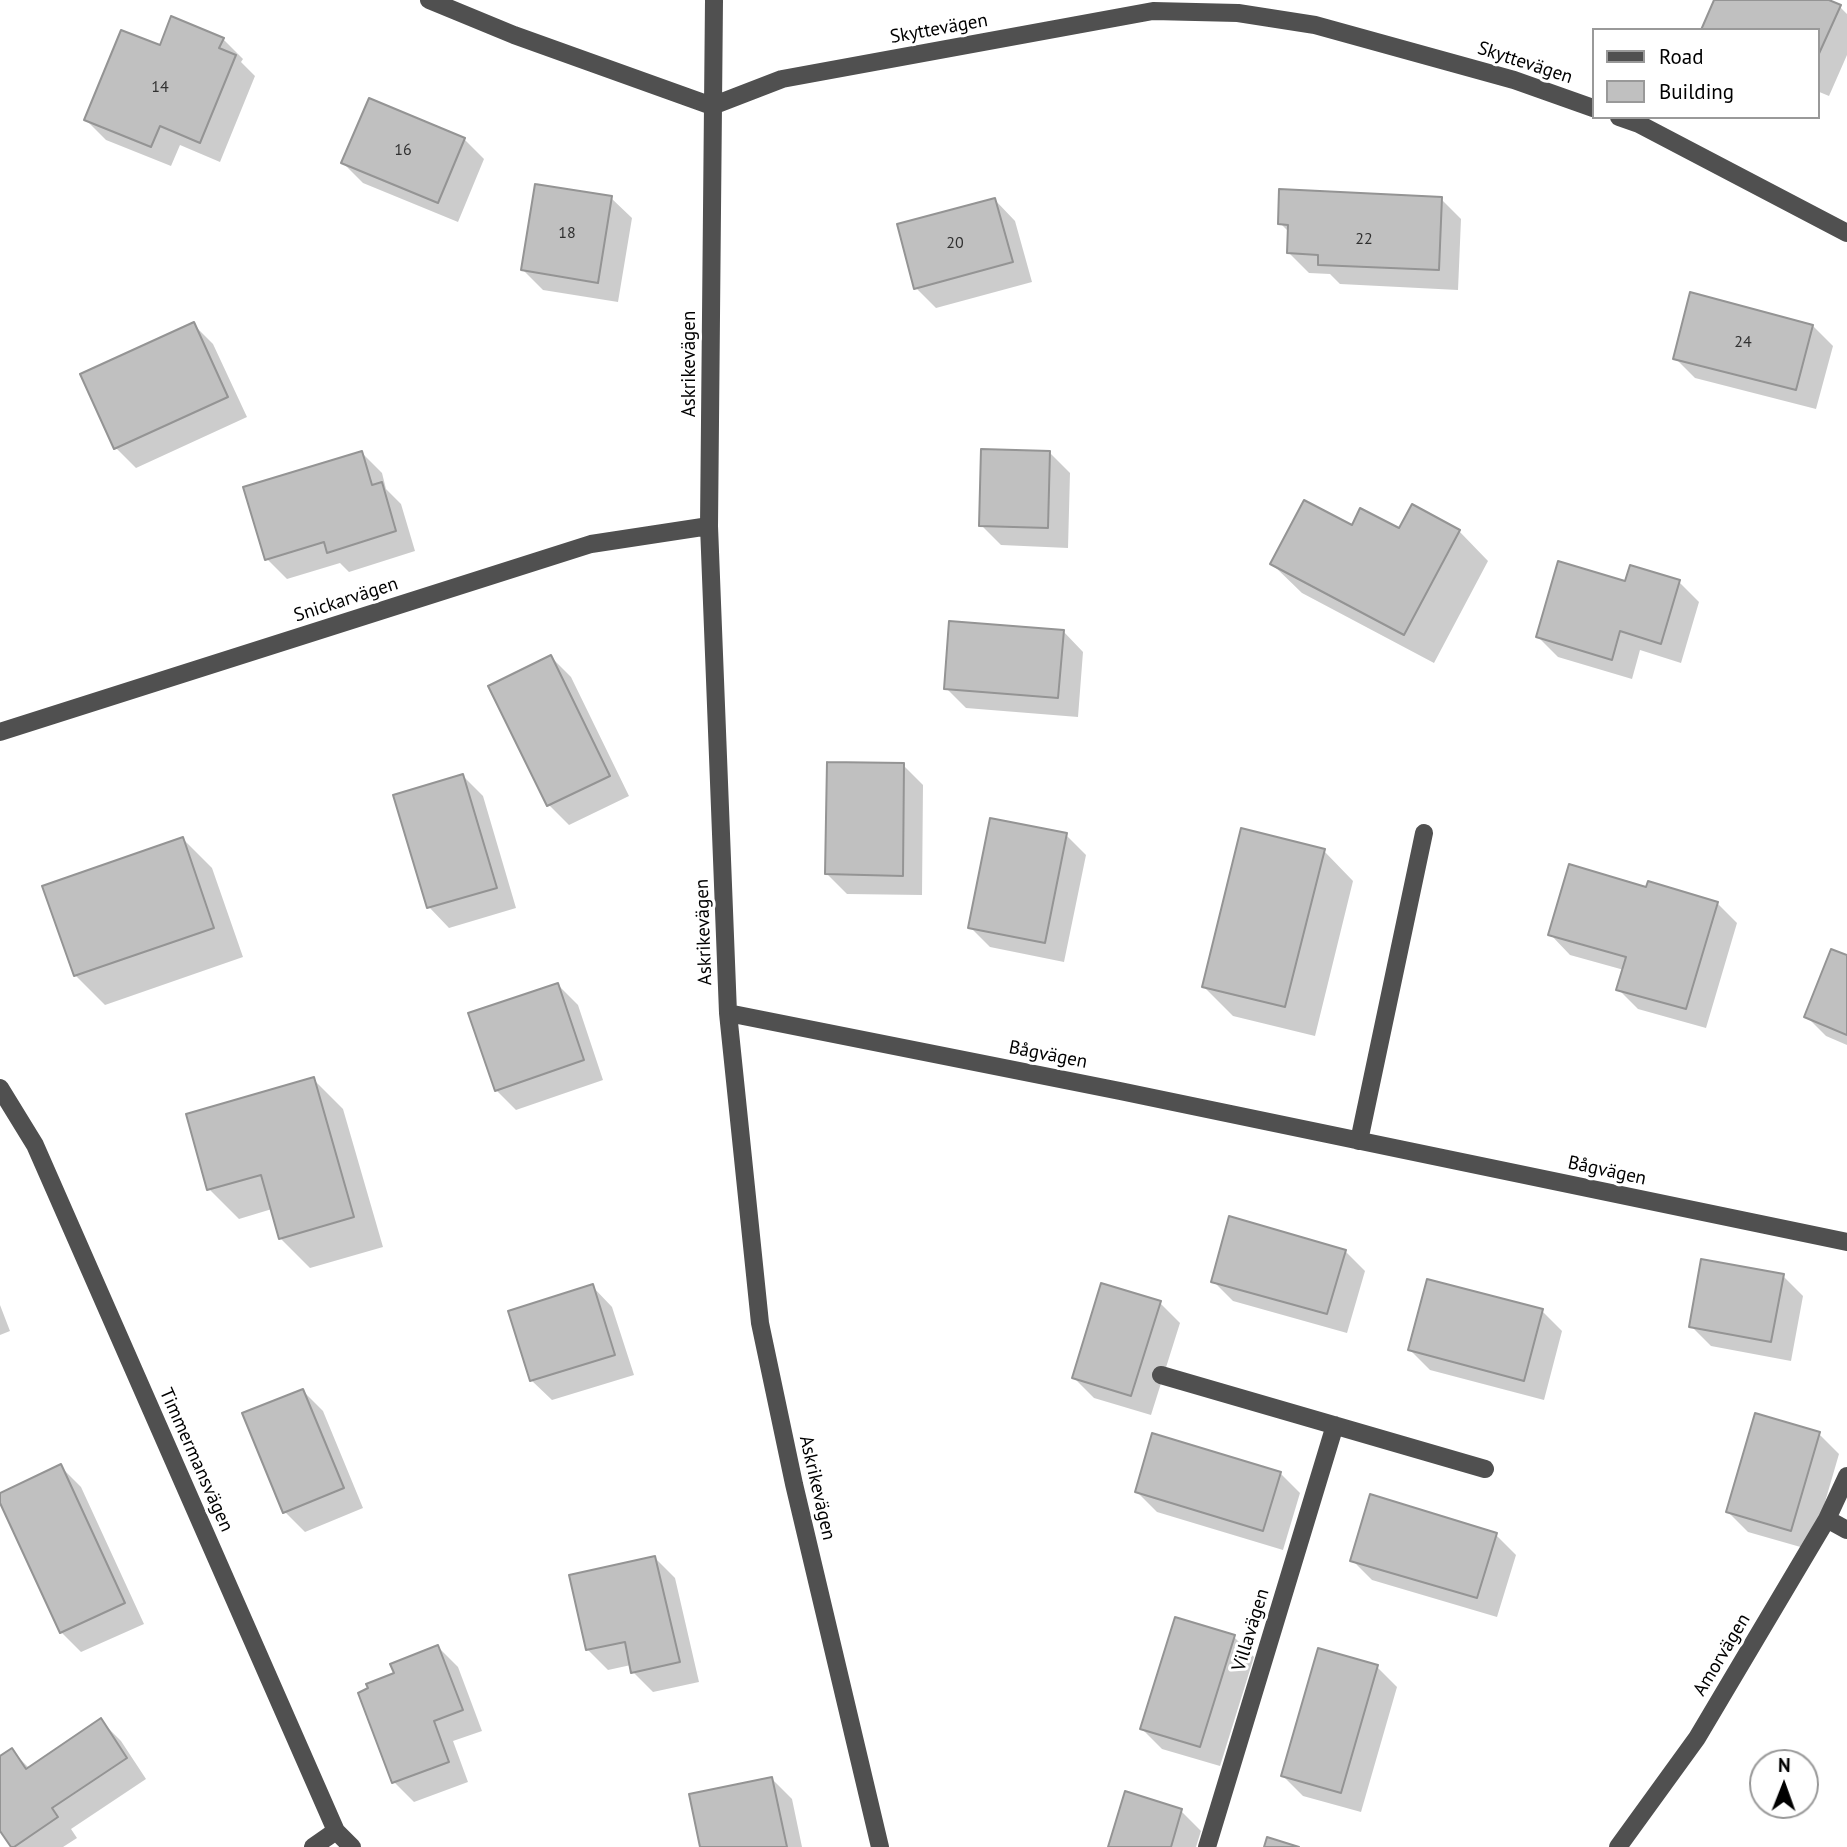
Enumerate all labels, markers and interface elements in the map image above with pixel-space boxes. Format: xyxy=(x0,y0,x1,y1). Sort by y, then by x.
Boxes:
street label: Skyttevägen xyxy=(888,9,990,49)
legend xyxy=(1591,28,1819,119)
street label: Skyttevägen xyxy=(1475,37,1575,89)
text: Road xyxy=(1659,43,1703,70)
house number: 14 xyxy=(151,77,169,97)
text: Building xyxy=(1659,78,1734,105)
house number: 16 xyxy=(394,140,412,160)
house number: 18 xyxy=(558,223,576,243)
house number: 22 xyxy=(1355,229,1373,249)
house number: 20 xyxy=(946,233,964,253)
street label: Askrikevägen xyxy=(679,311,701,417)
house number: 24 xyxy=(1734,332,1752,352)
street label: Snickarvägen xyxy=(291,572,401,628)
street label: Askrikevägen xyxy=(691,878,717,986)
street label: Bågvägen xyxy=(1007,1036,1089,1074)
street label: Bågvägen xyxy=(1566,1152,1648,1190)
street label: Timmermansvägen xyxy=(154,1385,238,1535)
street label: Askrikevägen xyxy=(794,1433,840,1543)
street label: Villavägen xyxy=(1228,1586,1274,1674)
street label: Amorvägen xyxy=(1689,1610,1755,1700)
north arrow xyxy=(1749,1749,1819,1819)
text: N xyxy=(1778,1753,1791,1777)

